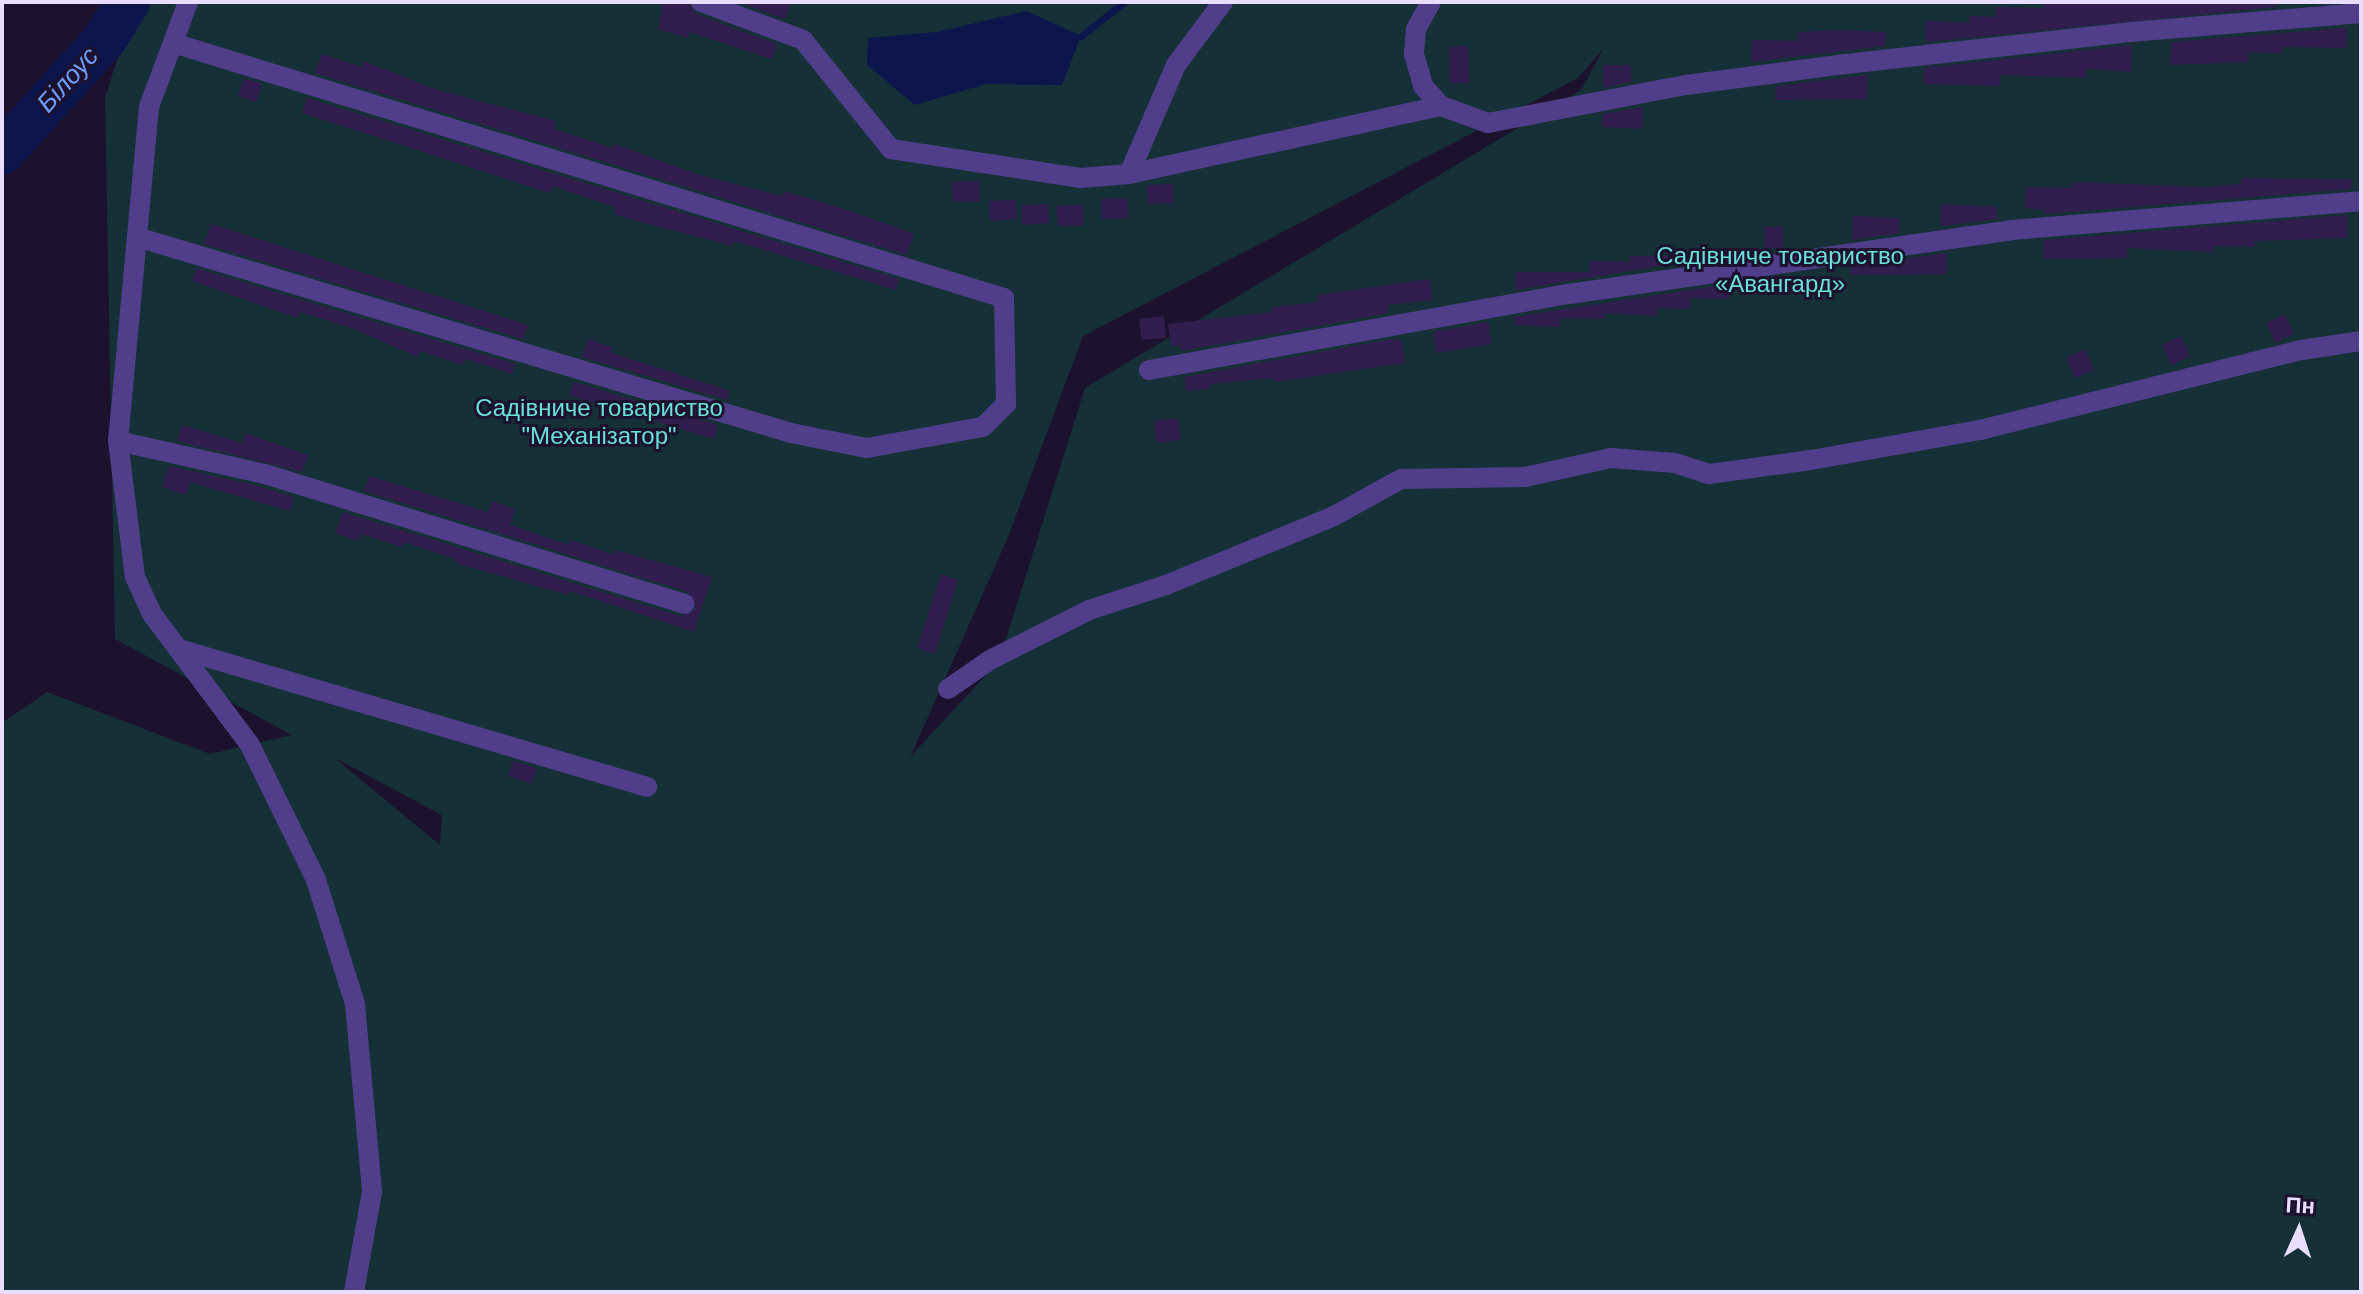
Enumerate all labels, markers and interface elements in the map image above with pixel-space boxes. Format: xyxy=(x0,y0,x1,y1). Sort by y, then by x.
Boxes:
water label: Білоус xyxy=(31,41,105,119)
park label: Садівниче товариство «Авангард» xyxy=(1656,242,1904,298)
park label: Садівниче товариство "Механізатор" xyxy=(475,394,723,450)
north arrow xyxy=(2259,1190,2339,1270)
text: Пн xyxy=(2285,1192,2315,1219)

